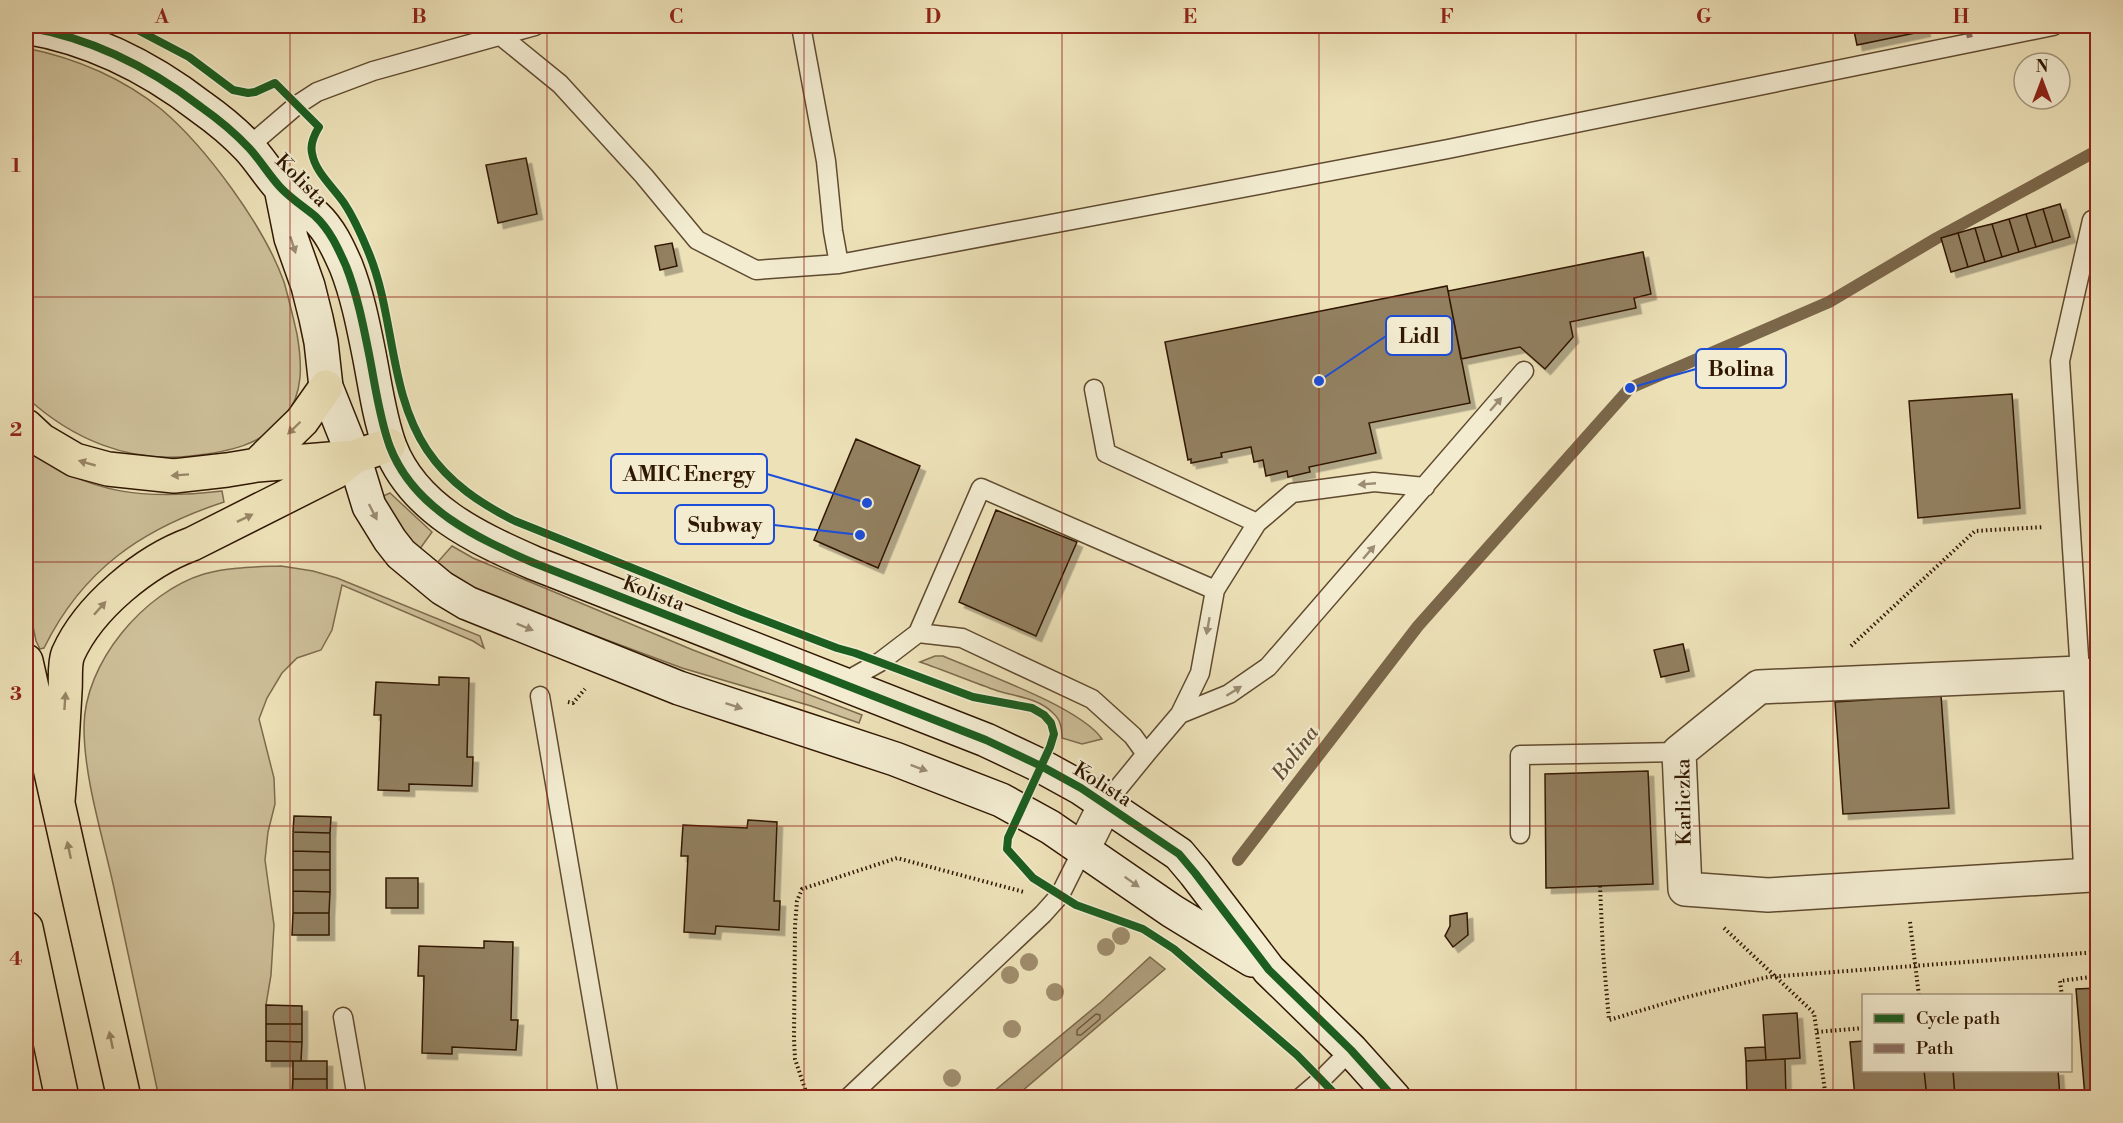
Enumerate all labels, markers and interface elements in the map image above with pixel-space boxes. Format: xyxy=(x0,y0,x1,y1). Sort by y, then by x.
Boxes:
text: A xyxy=(154,5,170,30)
text: B xyxy=(411,5,427,30)
text: C xyxy=(669,5,683,30)
text: D xyxy=(925,5,941,30)
text: E xyxy=(1183,5,1197,30)
text: F xyxy=(1440,5,1454,30)
text: G xyxy=(1696,5,1712,30)
text: H xyxy=(1953,5,1970,30)
north arrow xyxy=(2012,51,2072,111)
text: N xyxy=(2036,57,2049,77)
street label: Kolista xyxy=(269,149,333,213)
text: 1 xyxy=(11,154,21,179)
one-way arrow xyxy=(289,236,299,254)
callout: Lidl xyxy=(1386,316,1452,355)
text: Lidl xyxy=(1398,324,1440,350)
callout: Bolina xyxy=(1696,349,1786,388)
text: Bolina xyxy=(1708,357,1775,383)
one-way arrow xyxy=(1490,396,1503,412)
text: 2 xyxy=(10,418,22,443)
one-way arrow xyxy=(287,421,301,435)
callout: AMIC Energy xyxy=(611,454,767,493)
one-way arrow xyxy=(78,458,96,467)
text: AMIC Energy xyxy=(622,462,756,488)
one-way arrow xyxy=(170,470,189,480)
one-way arrow xyxy=(1357,479,1376,489)
one-way arrow xyxy=(368,504,378,521)
callout: Subway xyxy=(675,505,774,544)
one-way arrow xyxy=(236,513,253,522)
text: Subway xyxy=(688,513,763,539)
one-way arrow xyxy=(1362,545,1375,560)
street label: Kolista xyxy=(619,571,689,618)
one-way arrow xyxy=(93,601,106,616)
one-way arrow xyxy=(1204,616,1213,635)
one-way arrow xyxy=(516,622,534,632)
text: 3 xyxy=(10,682,22,707)
one-way arrow xyxy=(1225,685,1242,696)
one-way arrow xyxy=(60,691,69,710)
one-way arrow xyxy=(725,702,743,711)
water label: Bolina xyxy=(1266,721,1325,787)
street label: Karliczka xyxy=(1671,757,1698,846)
street label: Kolista xyxy=(1068,758,1137,813)
one-way arrow xyxy=(910,763,928,773)
one-way arrow xyxy=(64,840,73,859)
one-way arrow xyxy=(1124,876,1140,887)
text: 4 xyxy=(9,947,23,972)
legend xyxy=(1862,994,2072,1072)
text: Cycle path xyxy=(1916,1007,2000,1030)
one-way arrow xyxy=(106,1031,115,1050)
text: Path xyxy=(1916,1037,1954,1060)

